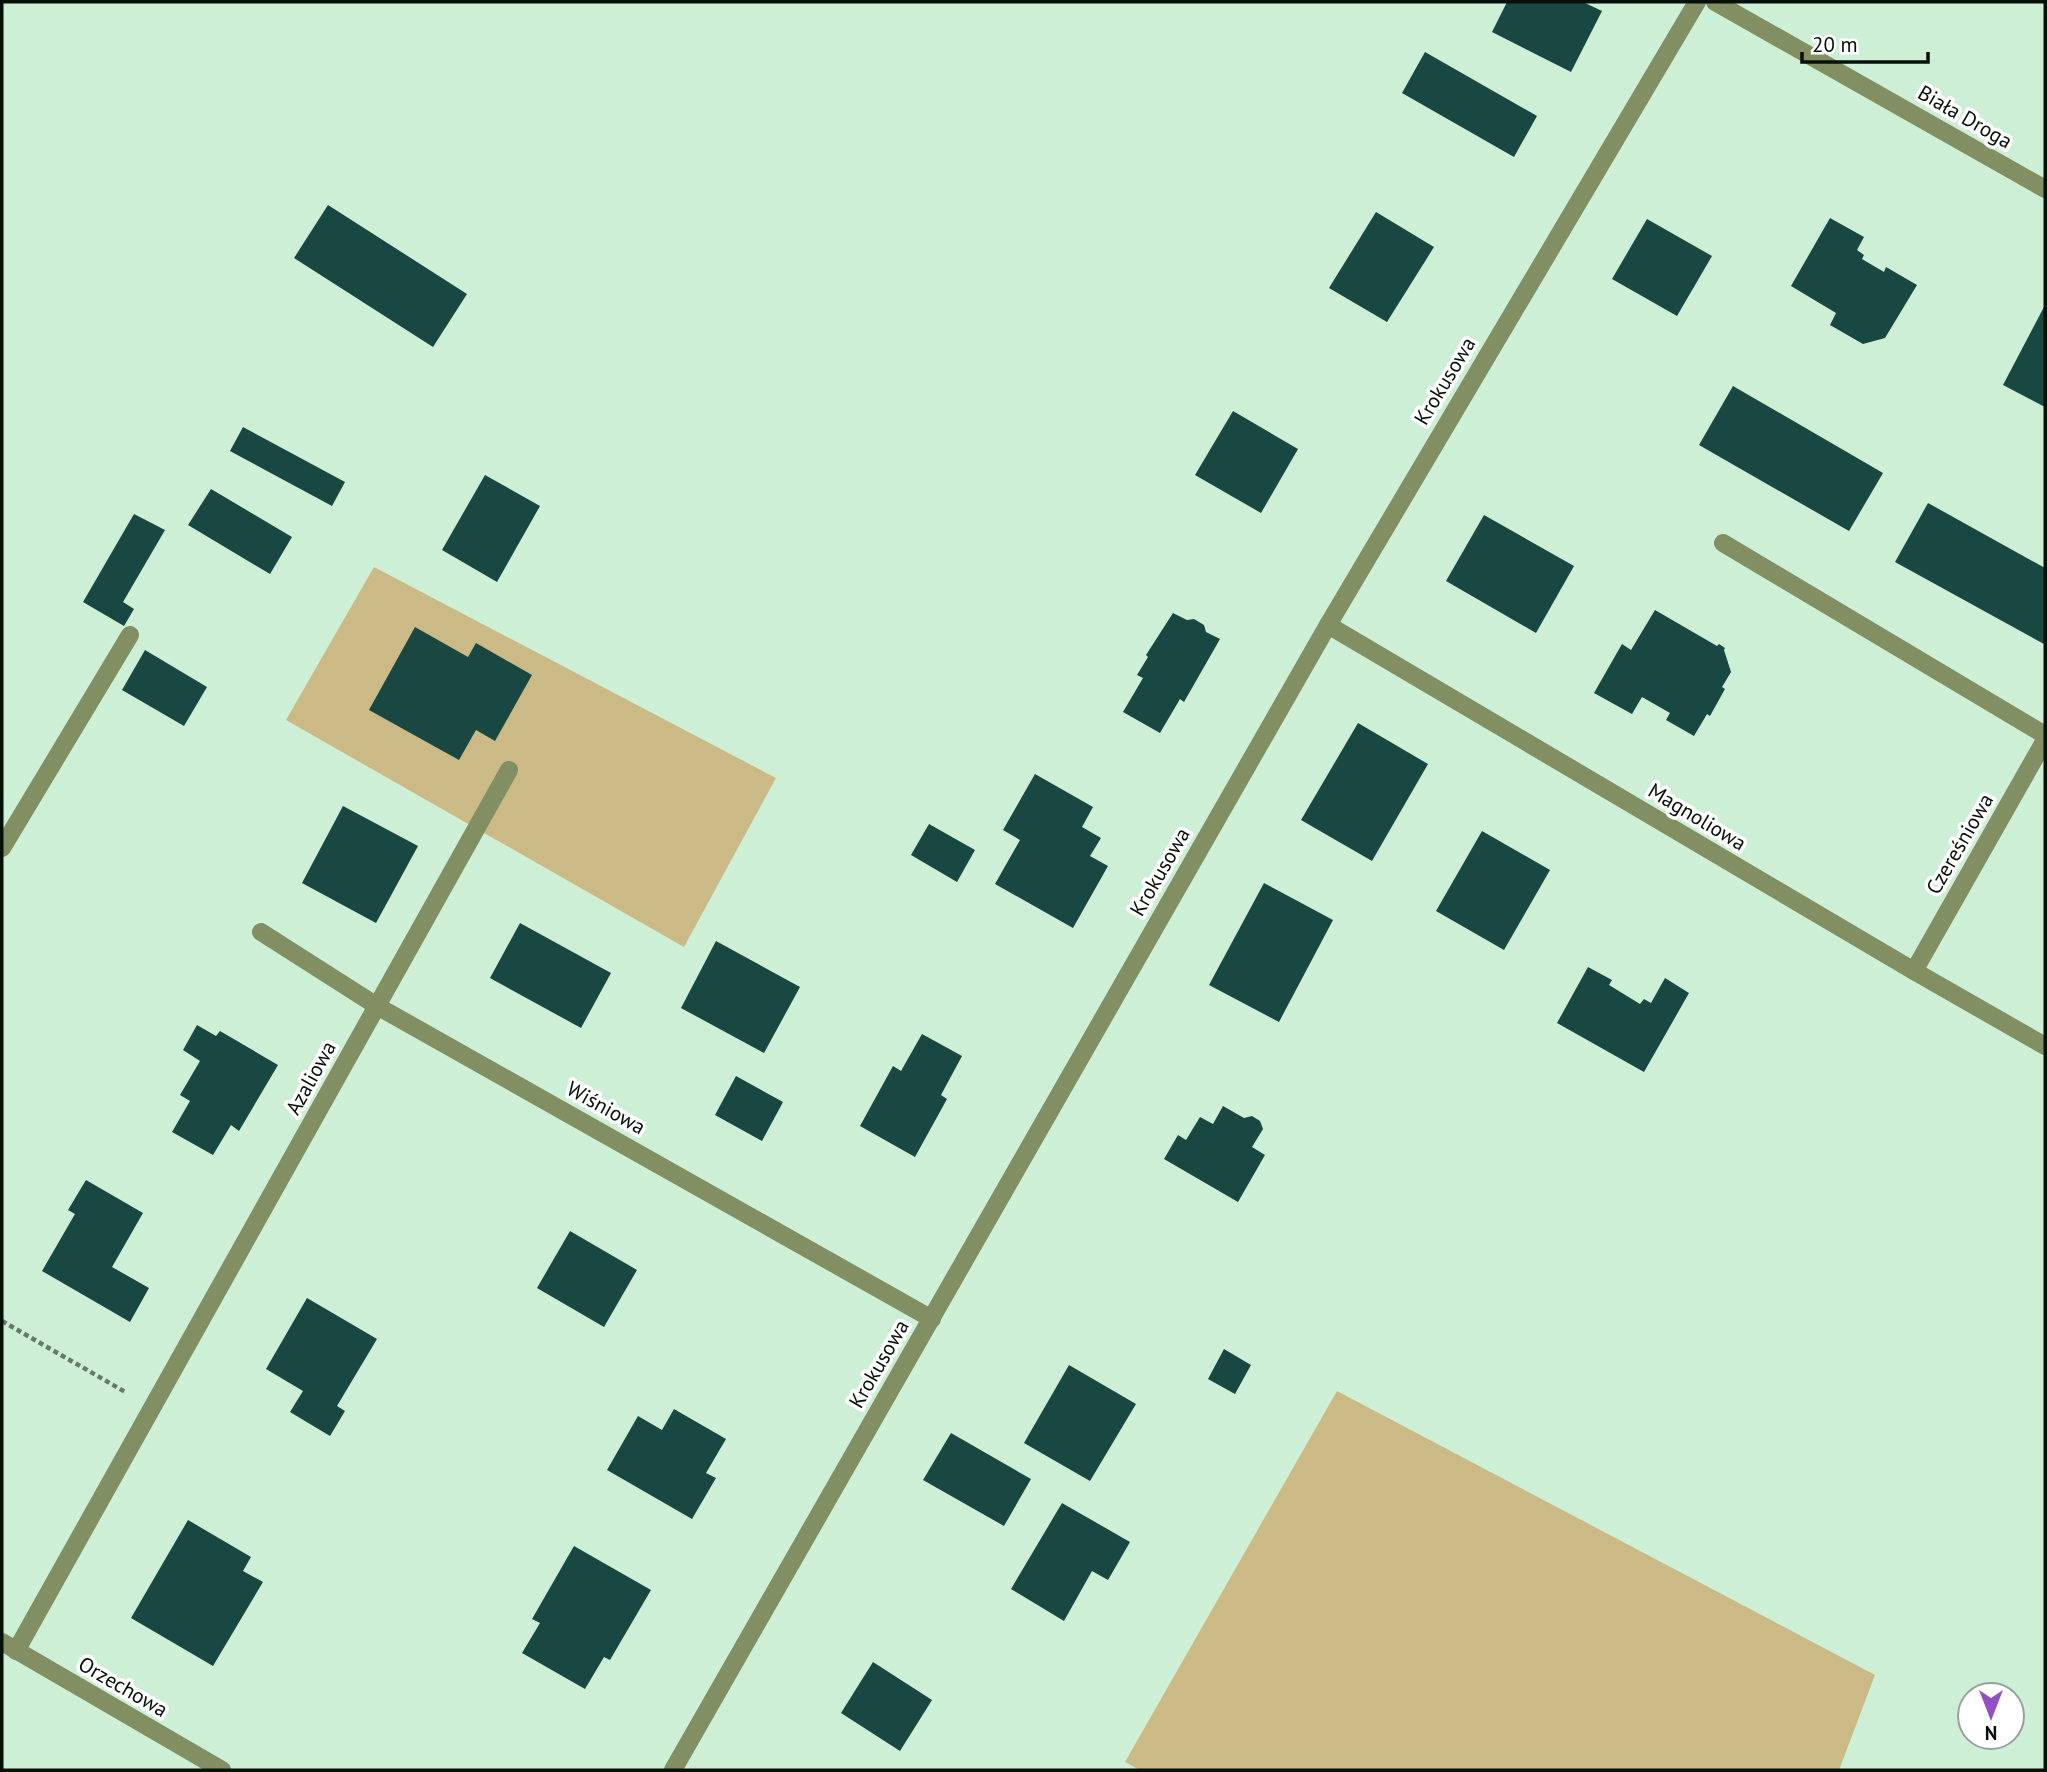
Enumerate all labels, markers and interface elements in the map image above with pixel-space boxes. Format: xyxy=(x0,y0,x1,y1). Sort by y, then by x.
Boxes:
scale bar xyxy=(1802,21,1928,65)
text: 20 m xyxy=(1812,31,1858,58)
street label: Biała Droga xyxy=(1913,79,2017,154)
street label: Krokusowa xyxy=(1408,332,1481,430)
street label: Magnoliowa xyxy=(1643,777,1751,856)
street label: Czereśniowa xyxy=(1920,789,1999,899)
street label: Krokusowa xyxy=(1123,823,1196,921)
street label: Azaliowa xyxy=(279,1036,342,1119)
street label: Wiśniowa xyxy=(562,1075,650,1140)
street label: Krokusowa xyxy=(842,1315,915,1413)
street label: Orzechowa xyxy=(74,1650,173,1723)
north arrow xyxy=(1956,1681,2026,1751)
text: N xyxy=(1985,1721,1997,1745)

